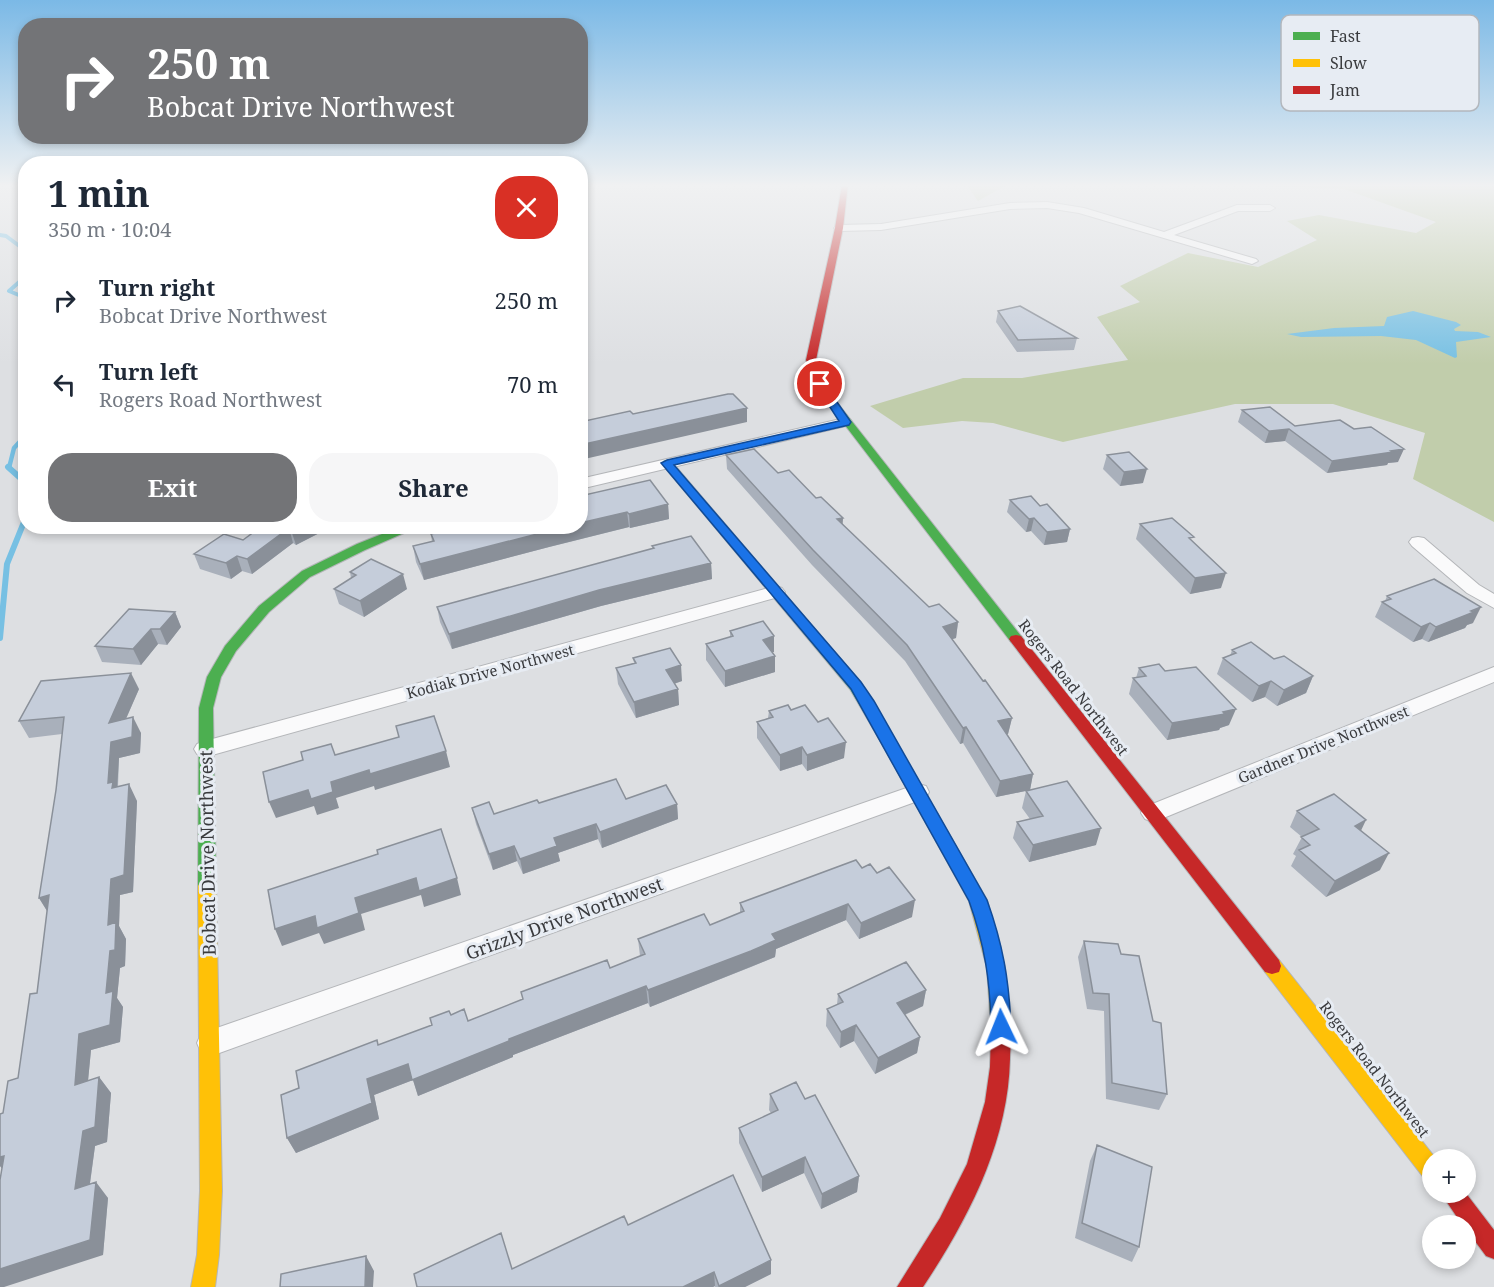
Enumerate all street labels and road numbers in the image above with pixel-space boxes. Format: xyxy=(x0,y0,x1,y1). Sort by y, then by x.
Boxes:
street label: Rogers Road Northwest xyxy=(1015,615,1133,759)
street label: Kodiak Drive Northwest xyxy=(404,639,576,703)
street label: Gardner Drive Northwest xyxy=(1235,701,1411,787)
street label: Bobcat Drive Northwest xyxy=(193,750,221,956)
street label: Grizzly Drive Northwest xyxy=(462,871,666,965)
street label: Rogers Road Northwest xyxy=(1316,997,1434,1141)

